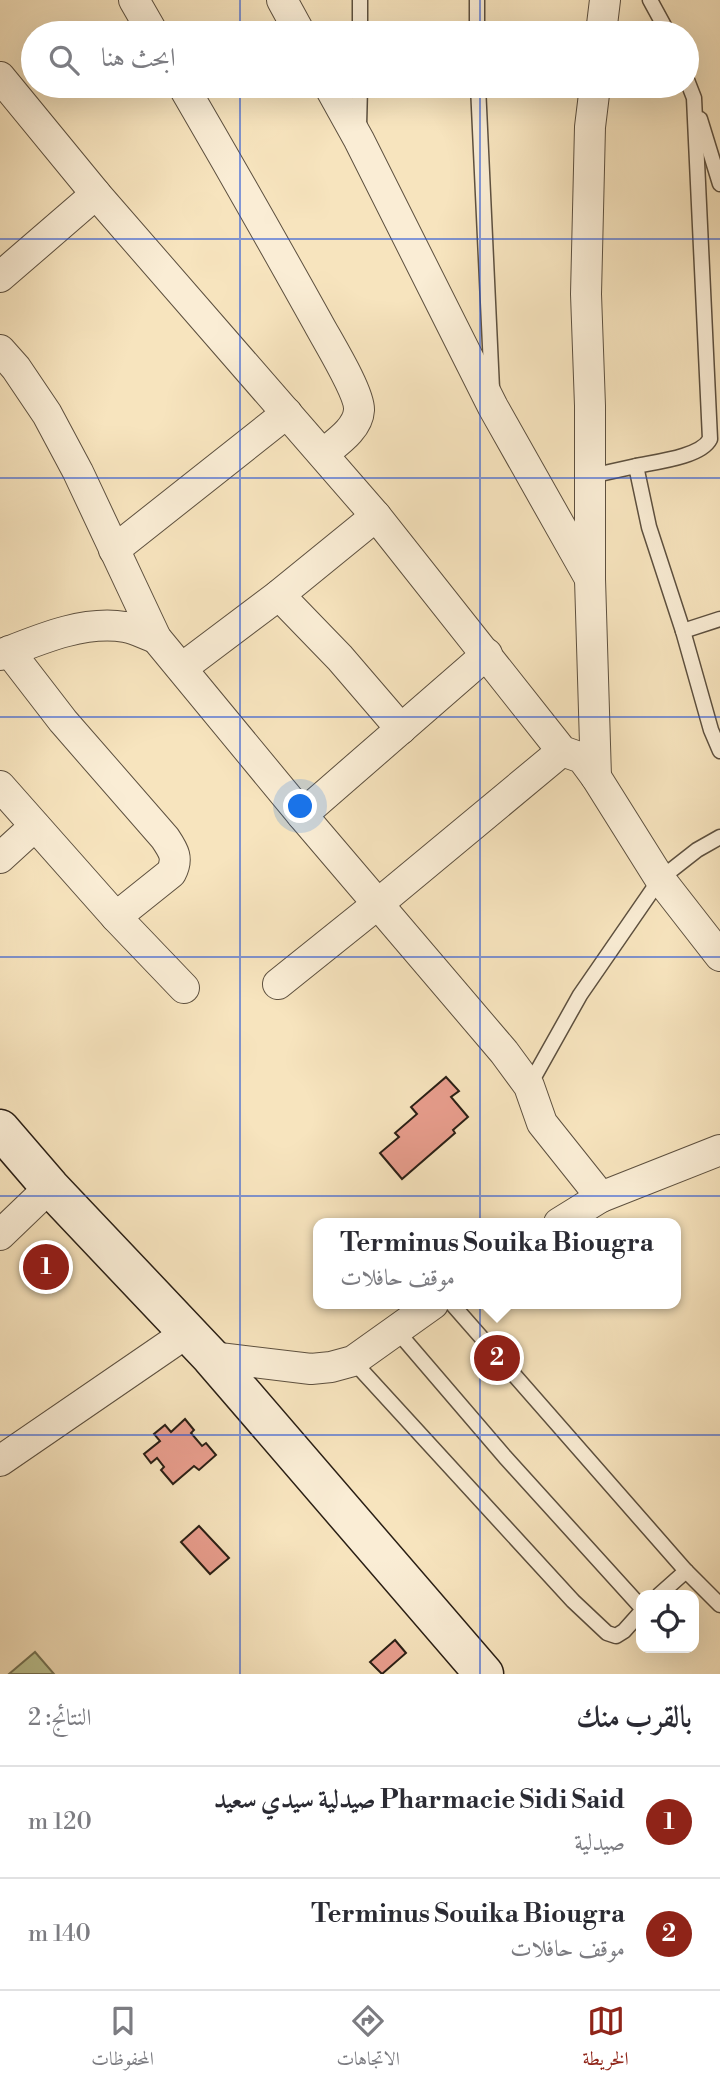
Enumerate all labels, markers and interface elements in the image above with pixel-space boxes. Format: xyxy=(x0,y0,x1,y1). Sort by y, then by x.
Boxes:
search box xyxy=(21,21,699,98)
icon: search xyxy=(45,41,83,79)
text: ابحث هنا xyxy=(101,42,176,74)
your location xyxy=(283,789,317,823)
popup xyxy=(313,1218,681,1309)
text: Terminus Souika Biougra xyxy=(340,1227,654,1259)
pin: 1 xyxy=(23,1241,69,1293)
text: موقف حافلات xyxy=(340,1264,455,1292)
pin: 2 xyxy=(474,1332,520,1384)
map controls xyxy=(636,1590,699,1653)
button: locate xyxy=(636,1590,699,1653)
text: بالقرب منك xyxy=(576,1699,692,1737)
text: النتائج: 2 xyxy=(28,1704,91,1732)
text: Pharmacie Sidi Said صيدلية سيدي سعيد xyxy=(214,1784,625,1816)
text: 120 m xyxy=(28,1808,92,1836)
text: 1 xyxy=(663,1808,675,1836)
text: صيدلية xyxy=(574,1829,625,1857)
text: Terminus Souika Biougra xyxy=(311,1898,625,1930)
text: 140 m xyxy=(28,1920,91,1948)
text: 2 xyxy=(662,1920,676,1948)
text: موقف حافلات xyxy=(510,1935,625,1963)
tab: المحفوظات xyxy=(91,2002,154,2077)
tab: الاتجاهات xyxy=(337,2002,400,2077)
tab: الخريطة xyxy=(582,2002,629,2077)

